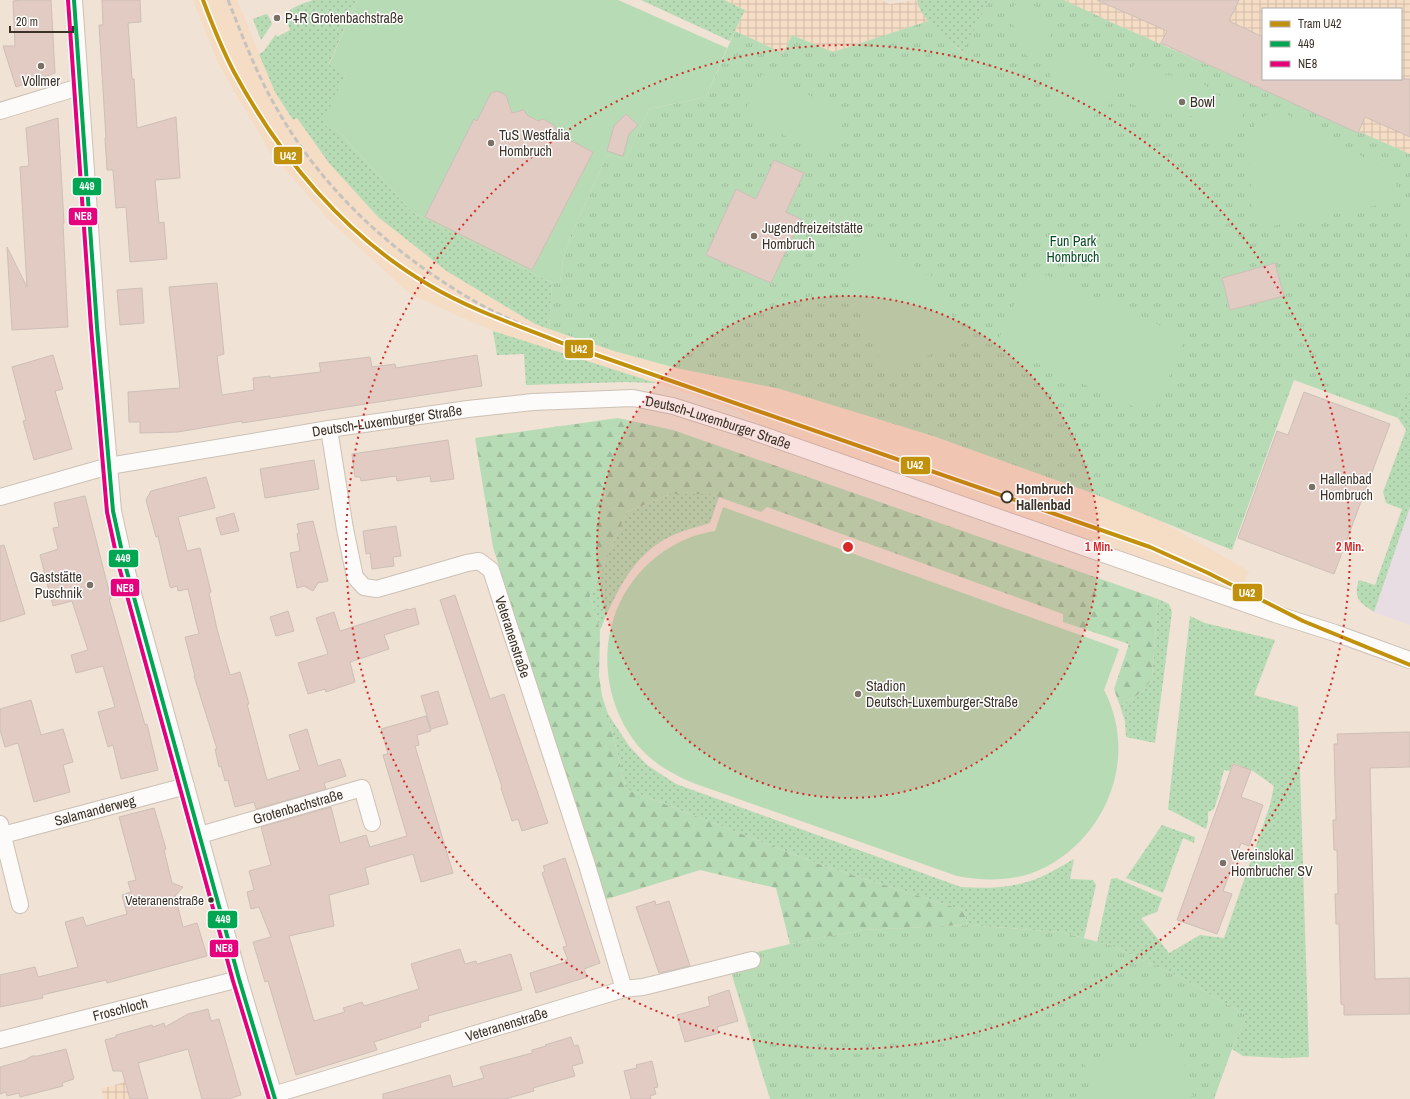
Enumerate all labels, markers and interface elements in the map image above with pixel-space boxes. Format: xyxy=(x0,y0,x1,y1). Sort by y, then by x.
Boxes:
scale bar xyxy=(10,8,73,34)
legend xyxy=(1262,8,1402,80)
place label: P+R Grotenbachstraße xyxy=(285,9,403,27)
marker: P+R Grotenbachstraße xyxy=(272,13,282,23)
text: 20 m xyxy=(16,14,38,30)
text: Tram U42 xyxy=(1298,16,1341,32)
text: 449 xyxy=(1298,36,1314,52)
text: NE8 xyxy=(1298,56,1317,72)
marker: Vollmer xyxy=(36,61,46,71)
place label: Vollmer xyxy=(22,72,60,90)
place label: Bowl xyxy=(1190,93,1215,111)
marker: Bowl xyxy=(1177,97,1187,107)
place label: TuS Westfalia Hombruch xyxy=(499,126,571,160)
marker: TuS Westfalia Hombruch xyxy=(486,138,496,148)
line badge: U42 xyxy=(273,146,303,165)
text: U42 xyxy=(280,149,296,163)
line badge: 449 xyxy=(72,177,102,196)
text: 449 xyxy=(79,179,95,193)
line badge: NE8 xyxy=(68,207,98,226)
text: NE8 xyxy=(74,209,92,223)
place label: Jugendfreizeitstätte Hombruch xyxy=(762,219,863,253)
marker: Jugendfreizeitstätte Hombruch xyxy=(749,231,759,241)
park label: Fun Park Hombruch xyxy=(1047,232,1099,266)
line badge: U42 xyxy=(564,339,594,359)
text: U42 xyxy=(571,342,587,356)
street label: Deutsch-Luxemburger Straße xyxy=(644,392,793,453)
street label: Deutsch-Luxemburger Straße xyxy=(311,401,463,441)
line badge: U42 xyxy=(900,456,931,475)
text: U42 xyxy=(907,458,923,472)
place label: Hallenbad Hombruch xyxy=(1320,470,1373,504)
place label: Hombruch Hallenbad xyxy=(1016,480,1073,514)
marker: Hallenbad Hombruch xyxy=(1307,482,1317,492)
marker: Hombruch Hallenbad xyxy=(1000,490,1014,504)
text: 1 Min. xyxy=(1085,539,1113,555)
text: 2 Min. xyxy=(1336,539,1364,555)
centre of rings xyxy=(841,540,855,554)
line badge: 449 xyxy=(108,549,139,568)
text: 449 xyxy=(115,551,131,565)
place label: Gaststätte Puschnik xyxy=(30,568,82,602)
line badge: NE8 xyxy=(110,578,140,597)
marker: Gaststätte Puschnik xyxy=(85,580,95,590)
text: NE8 xyxy=(116,581,134,595)
line badge: U42 xyxy=(1232,583,1263,602)
text: U42 xyxy=(1239,586,1255,600)
street label: Veteranenstraße xyxy=(491,594,534,680)
place label: Stadion Deutsch-Luxemburger-Straße xyxy=(866,677,1018,711)
marker: Stadion Deutsch-Luxemburger-Straße xyxy=(853,689,863,699)
street label: Grotenbachstraße xyxy=(251,785,345,828)
street label: Salamanderweg xyxy=(52,791,138,830)
place label: Vereinslokal Hombrucher SV xyxy=(1231,846,1313,880)
marker: Vereinslokal Hombrucher SV xyxy=(1218,858,1228,868)
place label: Veteranenstraße xyxy=(125,892,204,909)
marker: Veteranenstraße xyxy=(206,895,216,905)
line badge: 449 xyxy=(207,910,238,929)
text: 449 xyxy=(215,912,231,926)
line badge: NE8 xyxy=(209,939,239,958)
text: NE8 xyxy=(215,941,233,955)
street label: Froschloch xyxy=(91,994,150,1025)
street label: Veteranenstraße xyxy=(463,1004,550,1045)

